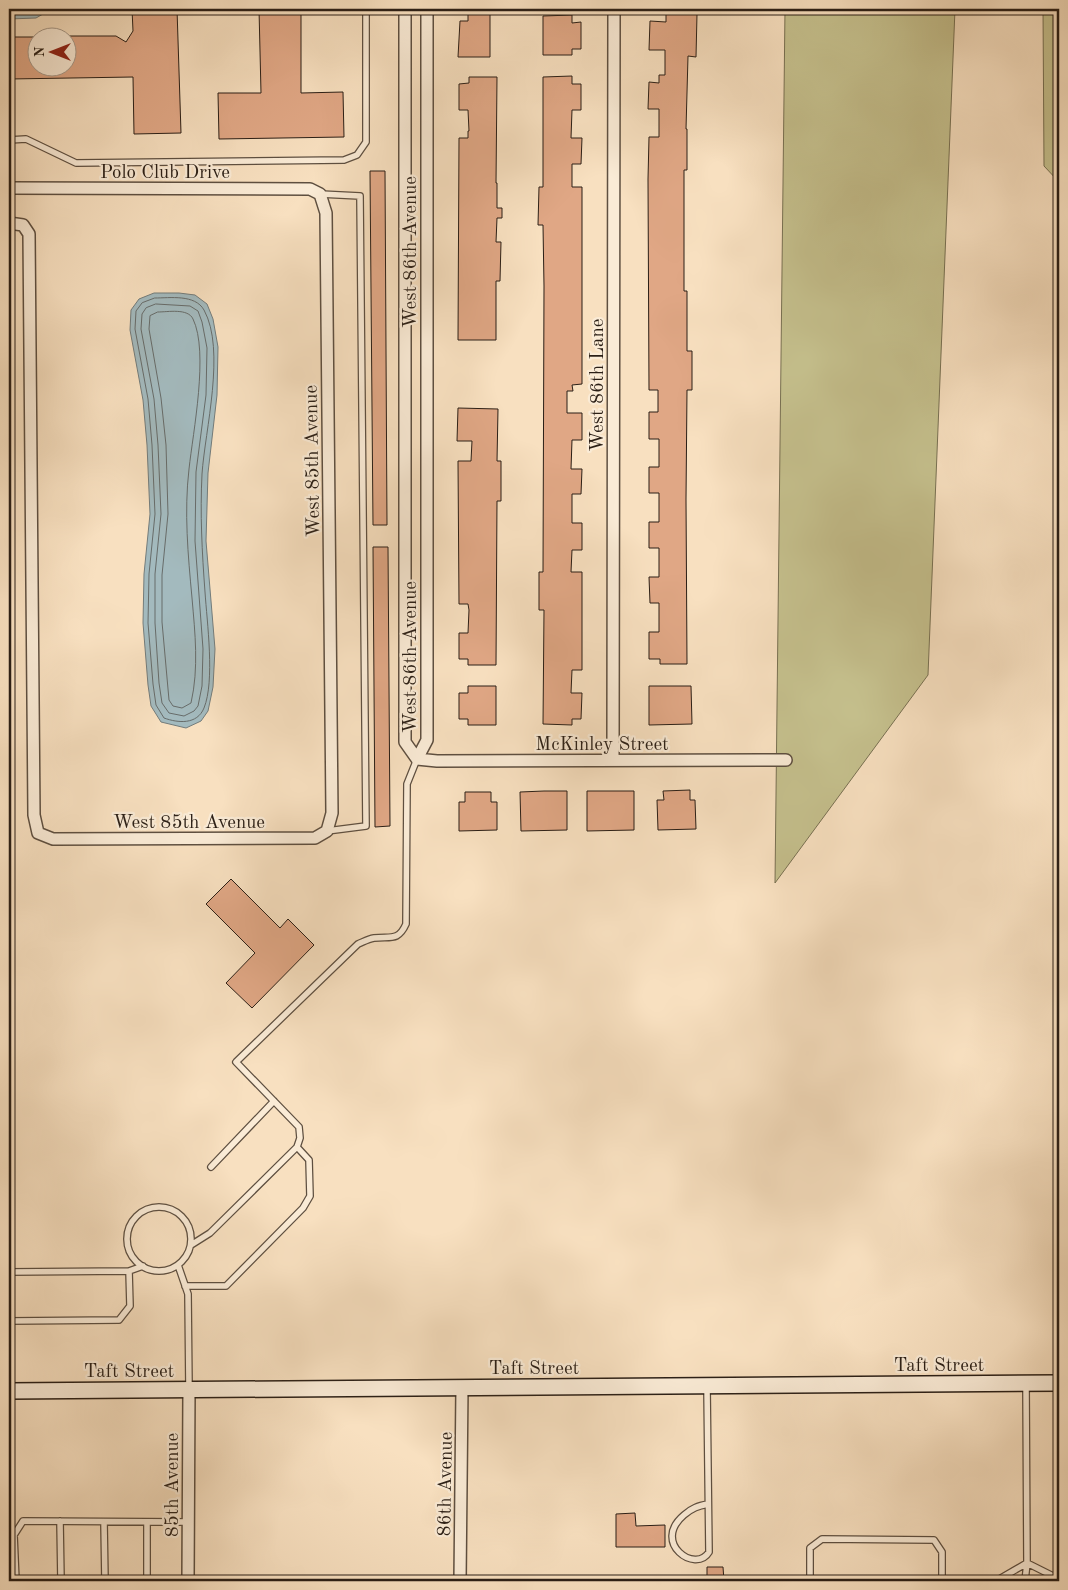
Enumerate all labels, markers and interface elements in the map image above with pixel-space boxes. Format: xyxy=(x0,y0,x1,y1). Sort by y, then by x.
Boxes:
north arrow xyxy=(28,28,78,78)
text: N xyxy=(33,46,47,57)
street label: Polo Club Drive xyxy=(100,164,230,183)
street label: West 86th Avenue xyxy=(402,176,421,328)
street label: West 86th Lane xyxy=(589,319,608,451)
street label: West 85th Avenue xyxy=(303,385,324,537)
street label: West 86th Avenue xyxy=(402,581,421,733)
street label: McKinley Street xyxy=(535,736,669,755)
street label: West 85th Avenue xyxy=(113,814,265,833)
street label: Taft Street xyxy=(894,1357,984,1376)
street label: Taft Street xyxy=(489,1360,579,1379)
street label: Taft Street xyxy=(84,1363,174,1382)
street label: 86th Avenue xyxy=(436,1432,457,1537)
street label: 85th Avenue xyxy=(164,1433,183,1537)

